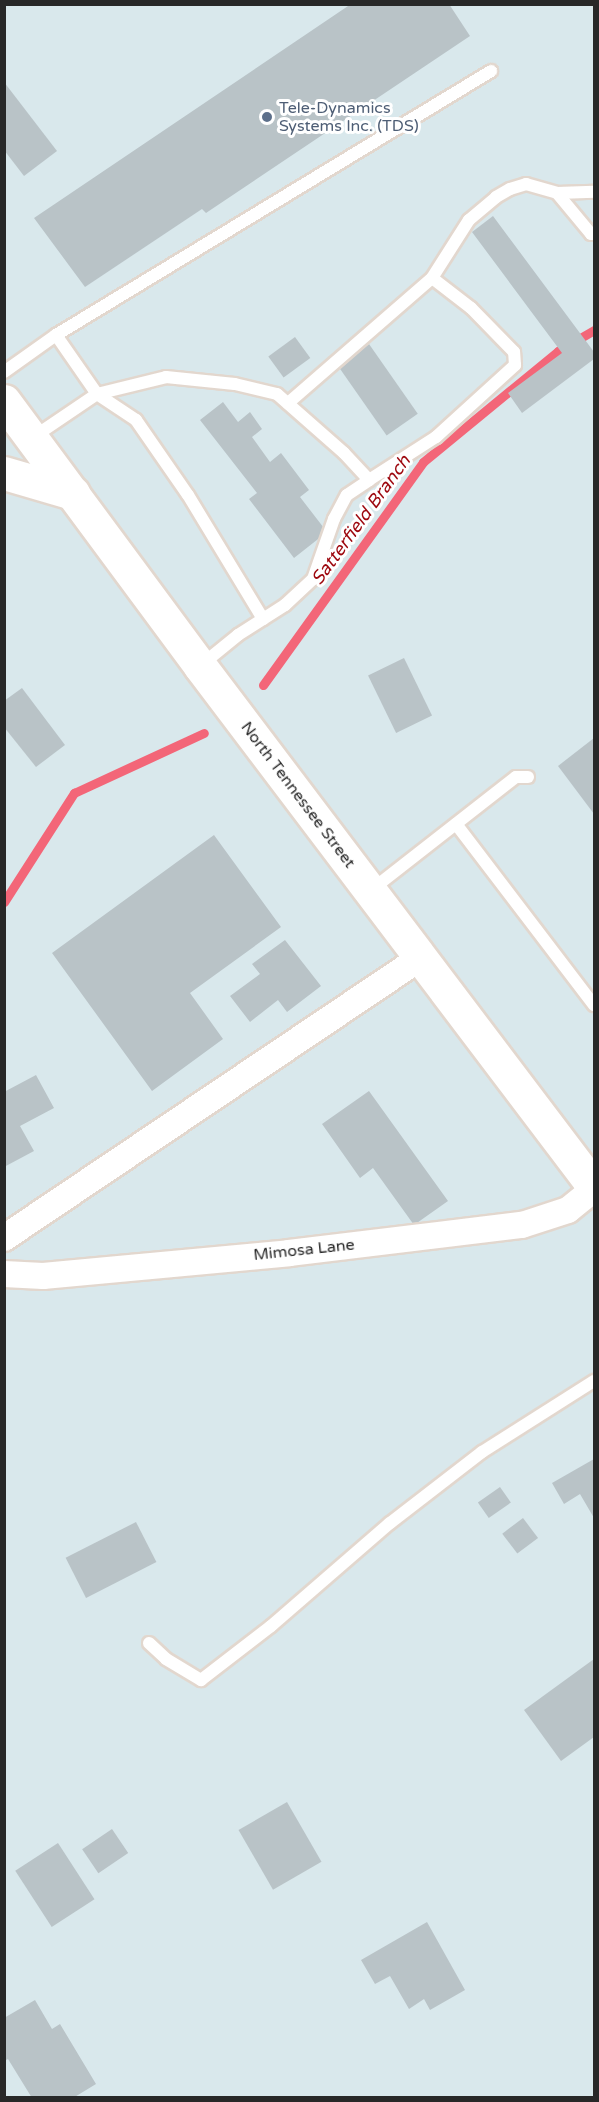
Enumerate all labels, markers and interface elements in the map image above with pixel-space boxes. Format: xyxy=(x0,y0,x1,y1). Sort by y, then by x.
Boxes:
place label: Tele-Dynamics Systems Inc. (TDS) xyxy=(279,98,419,136)
marker: Tele-Dynamics Systems Inc. (TDS) xyxy=(260,110,274,124)
water label: Satterfield Branch xyxy=(307,451,415,589)
street label: North Tennessee Street xyxy=(237,718,359,872)
street label: Mimosa Lane xyxy=(253,1235,355,1265)

